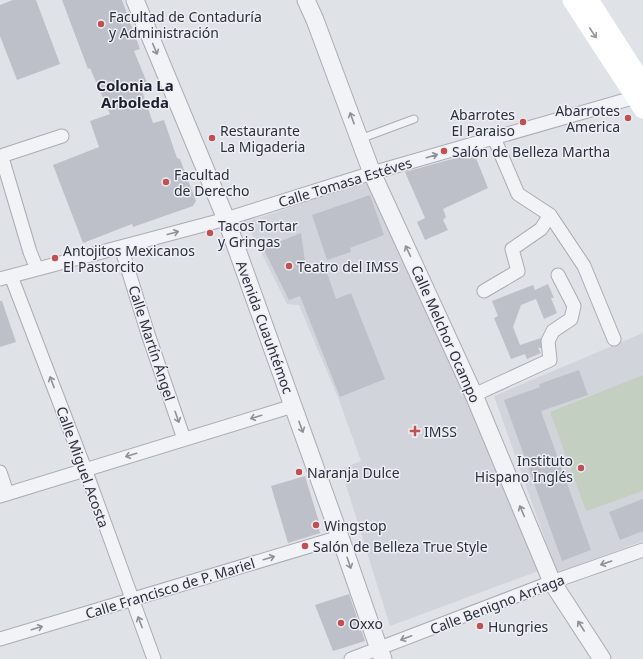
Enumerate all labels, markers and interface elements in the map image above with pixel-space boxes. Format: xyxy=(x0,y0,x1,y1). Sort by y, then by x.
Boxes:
place label: Facultad de Contaduría y Administración xyxy=(109,7,262,42)
marker: Facultad de Contaduría y Administración xyxy=(96,19,106,29)
one-way arrow xyxy=(590,27,598,39)
one-way arrow xyxy=(152,42,160,54)
district label: Colonia La Arboleda xyxy=(96,75,174,112)
place label: Abarrotes America xyxy=(555,101,620,136)
place label: Abarrotes El Paraiso xyxy=(450,105,515,140)
one-way arrow xyxy=(347,113,355,125)
marker: Abarrotes America xyxy=(623,113,633,123)
marker: Abarrotes El Paraiso xyxy=(518,117,528,127)
place label: Restaurante La Migaderia xyxy=(220,121,305,156)
marker: Restaurante La Migaderia xyxy=(207,133,217,143)
place label: Salón de Belleza Martha xyxy=(452,142,610,161)
marker: Salón de Belleza Martha xyxy=(439,146,449,156)
one-way arrow xyxy=(425,152,438,159)
street label: Calle Tomasa Estéves xyxy=(276,153,414,211)
place label: Facultad de Derecho xyxy=(174,165,250,200)
marker: Facultad de Derecho xyxy=(161,177,171,187)
place label: Tacos Tortar y Gringas xyxy=(218,216,298,251)
marker: Tacos Tortar y Gringas xyxy=(205,228,215,238)
one-way arrow xyxy=(166,229,179,236)
place label: Antojitos Mexicanos El Pastorcito xyxy=(63,241,195,276)
one-way arrow xyxy=(404,245,411,257)
marker: Antojitos Mexicanos El Pastorcito xyxy=(50,253,60,263)
place label: Teatro del IMSS xyxy=(297,257,399,276)
street label: Avenida Cuauhtémoc xyxy=(232,258,298,396)
marker: Teatro del IMSS xyxy=(284,261,294,271)
street label: Calle Melchor Ocampo xyxy=(407,262,485,406)
street label: Calle Martín Ángel xyxy=(124,283,180,403)
one-way arrow xyxy=(47,377,55,389)
street label: Calle Miguel Acosta xyxy=(52,404,114,530)
one-way arrow xyxy=(173,410,181,422)
one-way arrow xyxy=(250,414,263,421)
one-way arrow xyxy=(297,421,305,433)
place label: IMSS xyxy=(424,422,457,441)
marker: IMSS xyxy=(409,425,421,437)
place label: Instituto Hispano Inglés xyxy=(475,451,573,486)
one-way arrow xyxy=(125,452,138,459)
place label: Naranja Dulce xyxy=(307,463,400,482)
marker: Instituto Hispano Inglés xyxy=(576,463,586,473)
marker: Naranja Dulce xyxy=(294,467,304,477)
one-way arrow xyxy=(518,505,526,517)
place label: Wingstop xyxy=(324,516,387,535)
marker: Wingstop xyxy=(311,520,321,530)
place label: Salón de Belleza True Style xyxy=(313,537,488,556)
marker: Salón de Belleza True Style xyxy=(300,541,310,551)
street label: Calle Francisco de P. Mariel xyxy=(83,553,257,623)
one-way arrow xyxy=(262,554,275,561)
one-way arrow xyxy=(346,556,353,569)
one-way arrow xyxy=(600,560,613,567)
street label: Calle Benigno Arriaga xyxy=(427,570,567,638)
place label: Oxxo xyxy=(349,614,383,633)
one-way arrow xyxy=(135,617,143,629)
place label: Hungries xyxy=(488,617,549,636)
marker: Oxxo xyxy=(336,618,346,628)
marker: Hungries xyxy=(475,621,485,631)
one-way arrow xyxy=(577,621,585,632)
one-way arrow xyxy=(31,624,44,631)
one-way arrow xyxy=(400,635,412,643)

